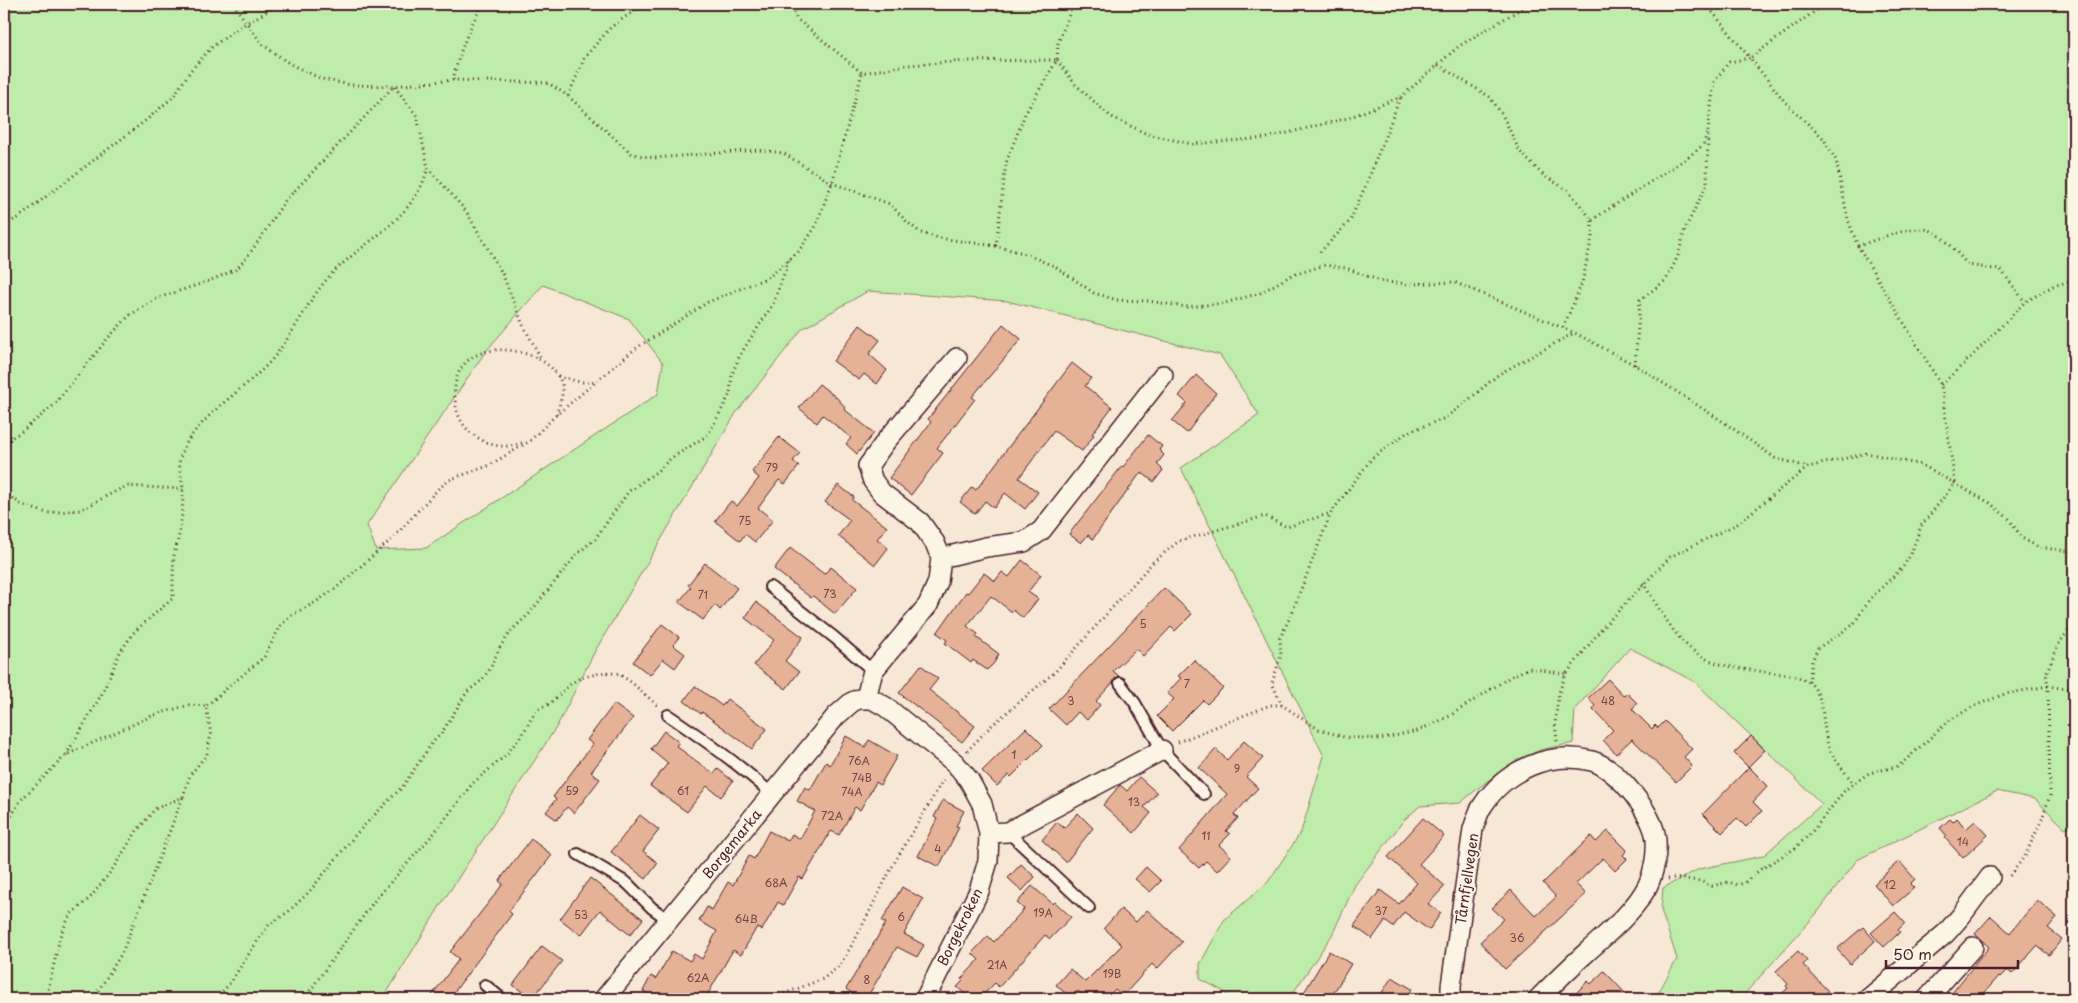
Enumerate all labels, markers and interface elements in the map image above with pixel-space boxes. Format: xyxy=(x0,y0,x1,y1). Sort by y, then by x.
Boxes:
house number: 79 xyxy=(766,459,778,476)
house number: 75 xyxy=(739,512,751,529)
house number: 73 xyxy=(823,585,837,602)
house number: 71 xyxy=(698,586,708,603)
house number: 5 xyxy=(1139,615,1147,632)
house number: 7 xyxy=(1184,675,1190,692)
house number: 3 xyxy=(1067,692,1075,709)
house number: 48 xyxy=(1601,692,1615,709)
house number: 1 xyxy=(1012,746,1017,763)
house number: 76A xyxy=(848,752,870,769)
house number: 9 xyxy=(1234,760,1240,777)
house number: 74B xyxy=(852,769,872,786)
house number: 59 xyxy=(565,782,579,799)
house number: 61 xyxy=(677,782,689,799)
house number: 74A xyxy=(841,783,863,800)
house number: 13 xyxy=(1128,793,1140,810)
street label: Borgemarka xyxy=(697,804,766,883)
house number: 72A xyxy=(821,807,843,824)
house number: 11 xyxy=(1201,827,1211,844)
street label: Tårnfjellvegen xyxy=(1450,832,1483,926)
house number: 14 xyxy=(1957,833,1969,850)
house number: 4 xyxy=(934,840,942,857)
house number: 68A xyxy=(765,874,788,891)
house number: 12 xyxy=(1884,876,1897,893)
street label: Borgekroken xyxy=(932,884,987,969)
house number: 37 xyxy=(1375,902,1388,919)
house number: 19A xyxy=(1033,904,1053,921)
house number: 53 xyxy=(574,906,588,923)
house number: 6 xyxy=(897,908,905,925)
house number: 64B xyxy=(734,910,758,927)
house number: 36 xyxy=(1510,929,1525,946)
scale bar xyxy=(1886,938,2018,970)
text: 50 m xyxy=(1893,942,1932,965)
house number: 21A xyxy=(987,956,1007,973)
house number: 19B xyxy=(1103,965,1121,982)
house number: 62A xyxy=(687,969,710,986)
house number: 8 xyxy=(864,971,871,988)

